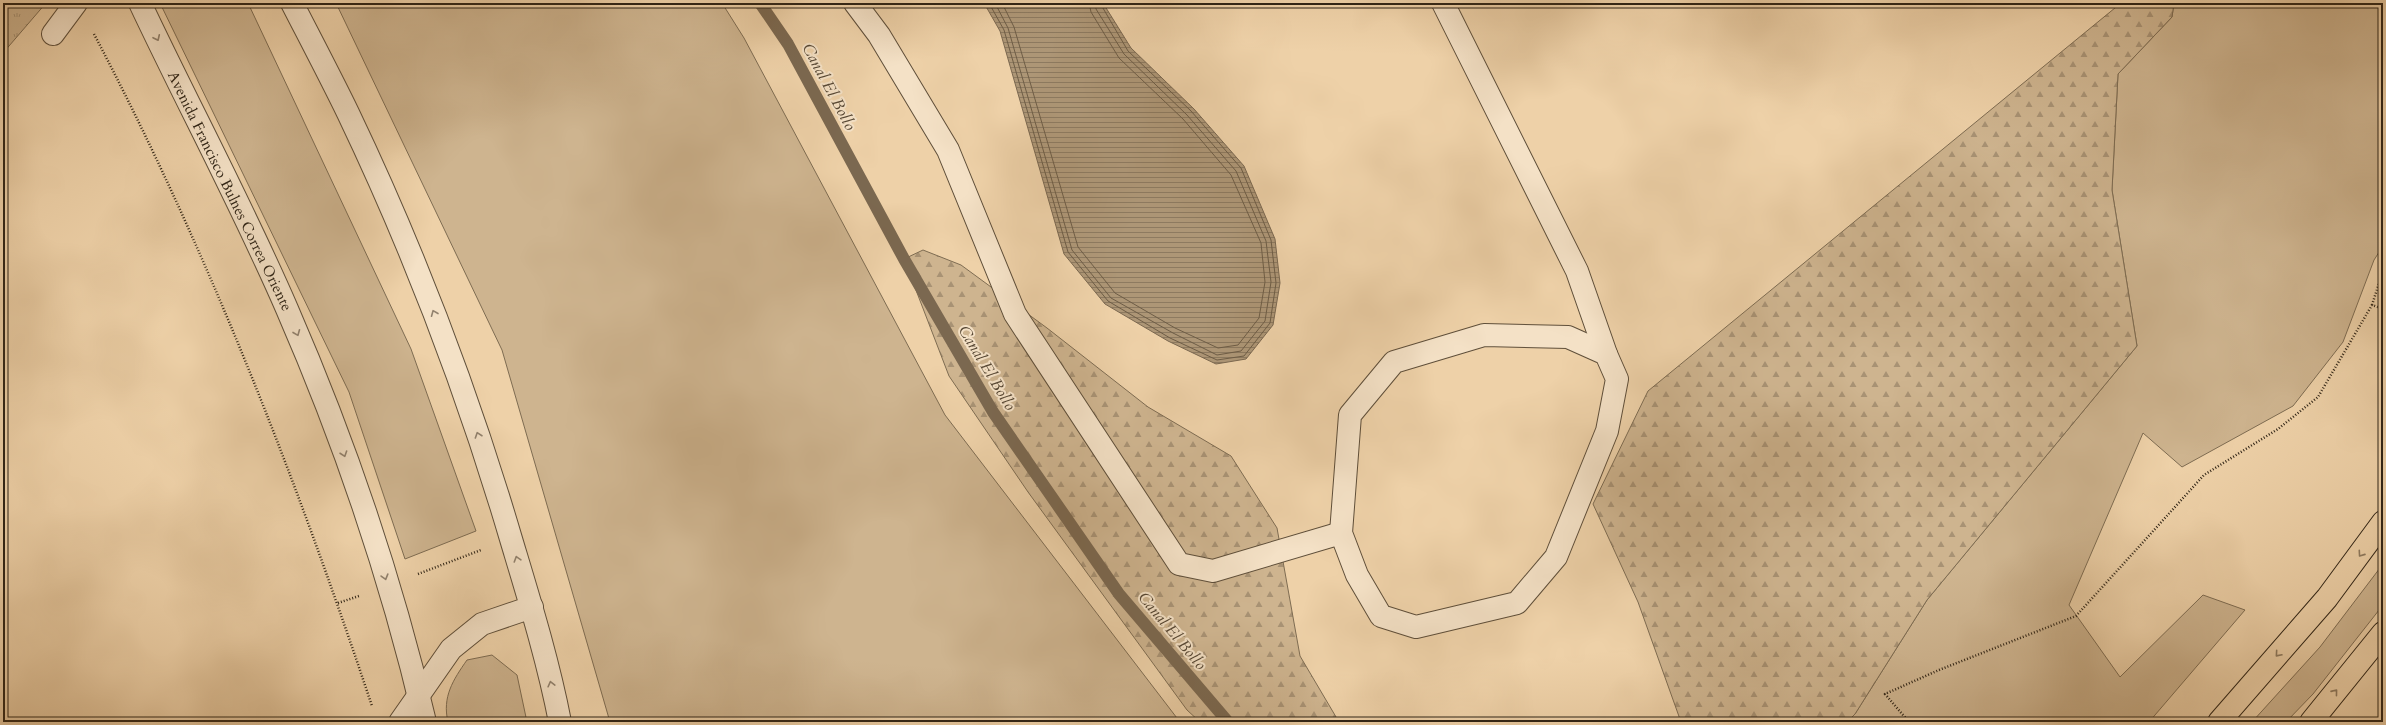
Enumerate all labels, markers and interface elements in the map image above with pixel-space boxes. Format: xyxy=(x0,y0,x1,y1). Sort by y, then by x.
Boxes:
one-way arrow xyxy=(152,34,160,42)
water label: Canal El Bollo xyxy=(797,40,861,135)
street label: Avenida Francisco Bulnes Correa Oriente xyxy=(163,68,297,314)
one-way arrow xyxy=(430,309,438,316)
water label: Canal El Bollo xyxy=(953,321,1021,415)
one-way arrow xyxy=(292,329,300,336)
one-way arrow xyxy=(475,431,483,438)
one-way arrow xyxy=(339,450,348,457)
one-way arrow xyxy=(2359,549,2366,556)
one-way arrow xyxy=(513,555,522,562)
one-way arrow xyxy=(380,573,389,580)
water label: Canal El Bollo xyxy=(1133,587,1212,675)
one-way arrow xyxy=(2276,649,2283,657)
one-way arrow xyxy=(547,681,556,688)
one-way arrow xyxy=(2331,689,2338,696)

